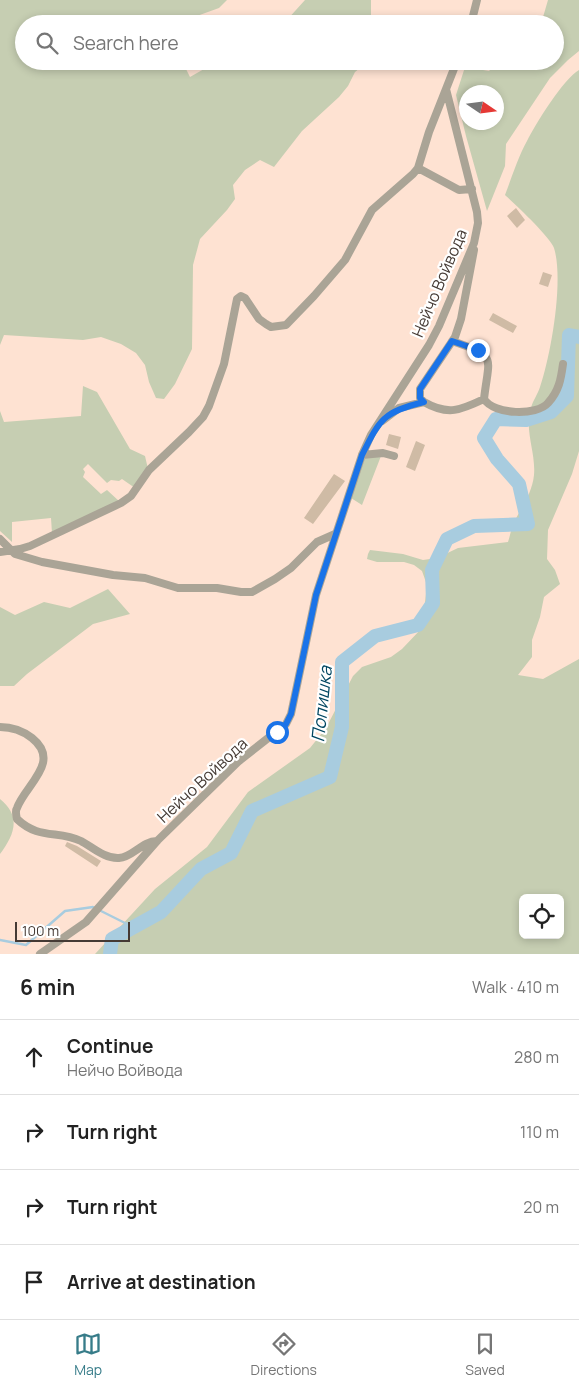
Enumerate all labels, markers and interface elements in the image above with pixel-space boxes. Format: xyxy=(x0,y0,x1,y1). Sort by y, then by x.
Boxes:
search box xyxy=(15,15,564,70)
icon: search xyxy=(33,29,61,57)
text: Search here xyxy=(73,30,179,56)
north arrow xyxy=(459,85,504,130)
street label: Нейчо Войвода xyxy=(406,225,472,341)
route end xyxy=(467,339,490,362)
water label: Попишка xyxy=(305,664,337,743)
route start xyxy=(266,721,289,744)
street label: Нейчо Войвода xyxy=(152,733,252,827)
map controls xyxy=(519,894,564,939)
button: locate xyxy=(519,894,564,939)
scale bar xyxy=(15,919,130,942)
text: 100 m xyxy=(22,921,59,940)
text: 6 min xyxy=(20,973,75,1001)
text: Walk · 410 m xyxy=(472,976,559,998)
text: Continue xyxy=(67,1033,153,1059)
icon: ahead xyxy=(20,1043,48,1071)
text: 280 m xyxy=(514,1046,559,1068)
text: Нейчо Войвода xyxy=(67,1059,183,1081)
icon: right xyxy=(20,1118,48,1146)
text: Turn right xyxy=(67,1119,157,1145)
text: 110 m xyxy=(520,1121,559,1143)
icon: right xyxy=(20,1193,48,1221)
text: Turn right xyxy=(67,1194,157,1220)
text: 20 m xyxy=(523,1196,559,1218)
icon: arrive xyxy=(20,1268,48,1296)
text: Arrive at destination xyxy=(67,1269,256,1295)
tab: Map xyxy=(74,1330,102,1379)
tab: Directions xyxy=(251,1330,317,1379)
tab: Saved xyxy=(465,1330,505,1379)

